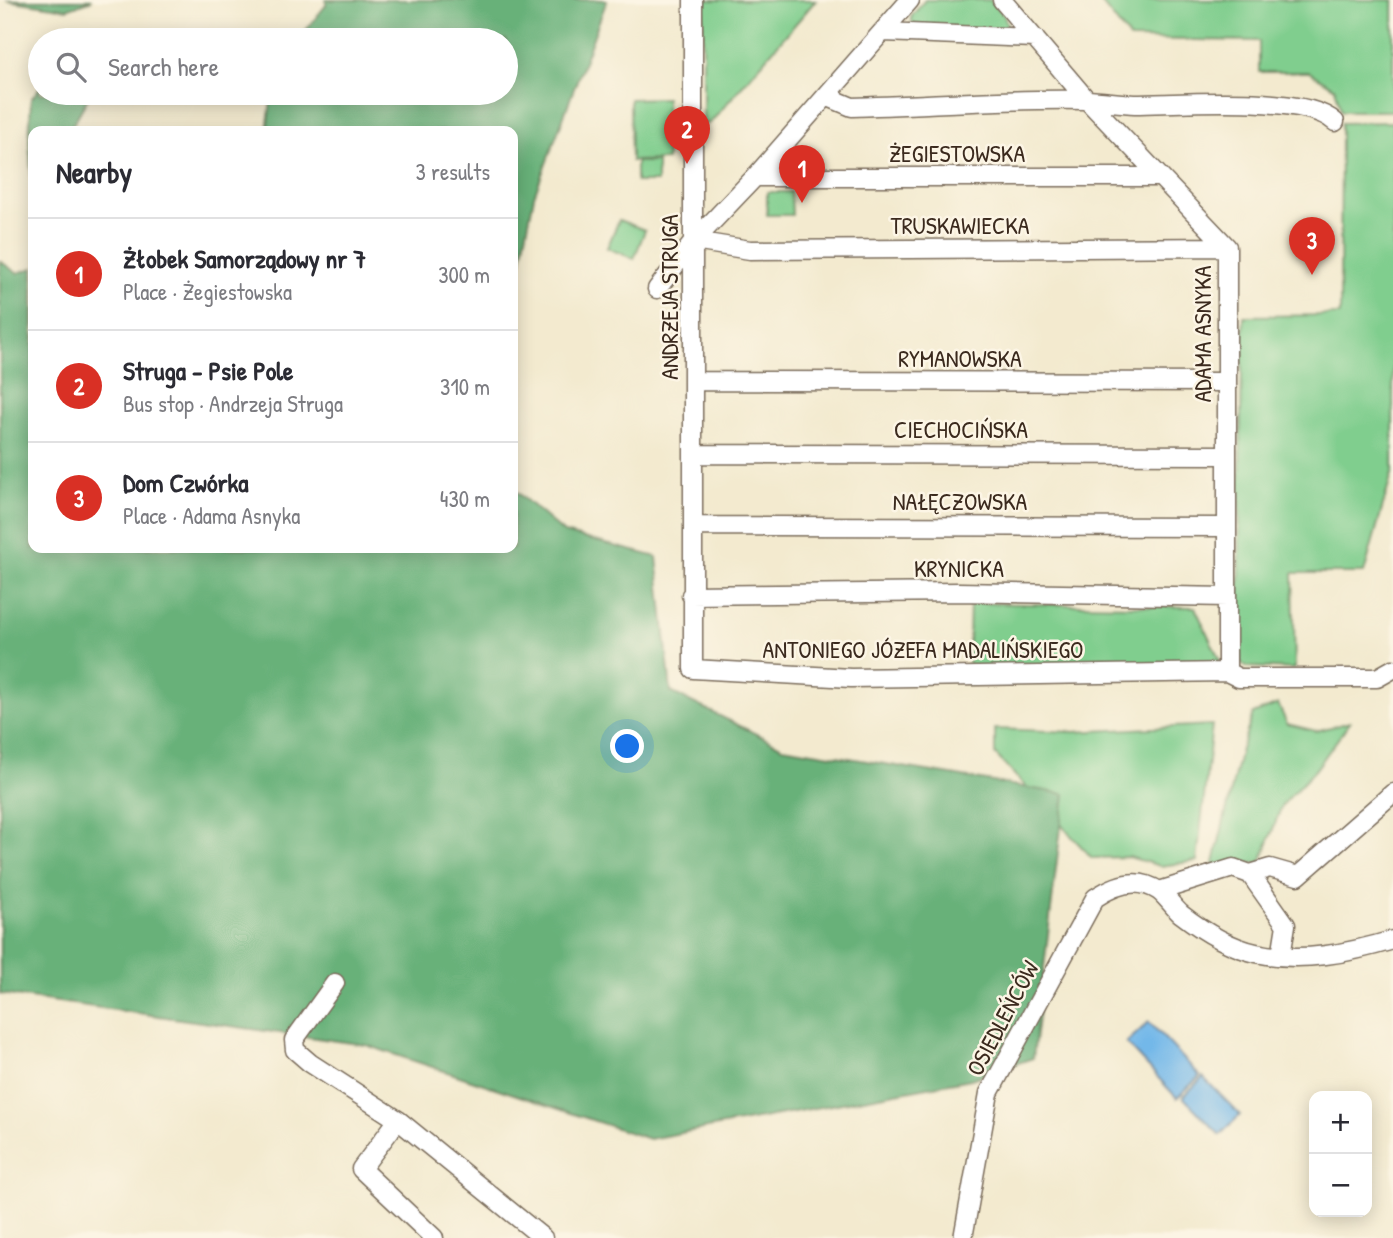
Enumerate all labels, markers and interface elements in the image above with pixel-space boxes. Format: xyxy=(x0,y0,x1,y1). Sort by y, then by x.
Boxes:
search box xyxy=(28,28,518,105)
icon: search xyxy=(52,48,90,86)
text: Search here xyxy=(108,49,219,84)
pin: 2 xyxy=(664,106,710,164)
street label: ŻEGIESTOWSKA xyxy=(889,137,1025,169)
pin: 1 xyxy=(779,145,825,203)
text: Nearby xyxy=(56,152,132,192)
text: 3 results xyxy=(415,156,490,187)
street label: TRUSKAWIECKA xyxy=(890,209,1030,241)
street label: ANDRZEJA STRUGA xyxy=(653,214,685,380)
pin: 3 xyxy=(1289,217,1335,275)
text: Żłobek Samorządowy nr 7 xyxy=(123,241,366,276)
text: 1 xyxy=(75,259,83,290)
text: 300 m xyxy=(438,259,490,290)
street label: ADAMA ASNYKA xyxy=(1186,265,1218,402)
text: Place · Żegiestowska xyxy=(123,276,292,307)
street label: RYMANOWSKA xyxy=(898,342,1022,374)
text: Struga - Psie Pole xyxy=(123,353,293,388)
text: 2 xyxy=(74,371,84,402)
text: 310 m xyxy=(440,371,490,402)
text: Bus stop · Andrzeja Struga xyxy=(123,388,343,419)
street label: CIECHOCIŃSKA xyxy=(894,413,1028,445)
text: Dom Czwórka xyxy=(123,465,248,500)
text: 3 xyxy=(74,483,84,514)
text: 430 m xyxy=(440,483,490,514)
street label: NAŁĘCZOWSKA xyxy=(893,485,1028,517)
text: Place · Adama Asnyka xyxy=(123,500,300,531)
street label: KRYNICKA xyxy=(914,552,1004,584)
street label: ANTONIEGO JÓZEFA MADALIŃSKIEGO xyxy=(763,633,1083,665)
your location xyxy=(610,729,644,763)
street label: OSIEDLEŃCÓW xyxy=(958,955,1046,1081)
map controls xyxy=(1309,1091,1372,1217)
button: + xyxy=(1309,1091,1372,1154)
button: − xyxy=(1309,1154,1372,1217)

